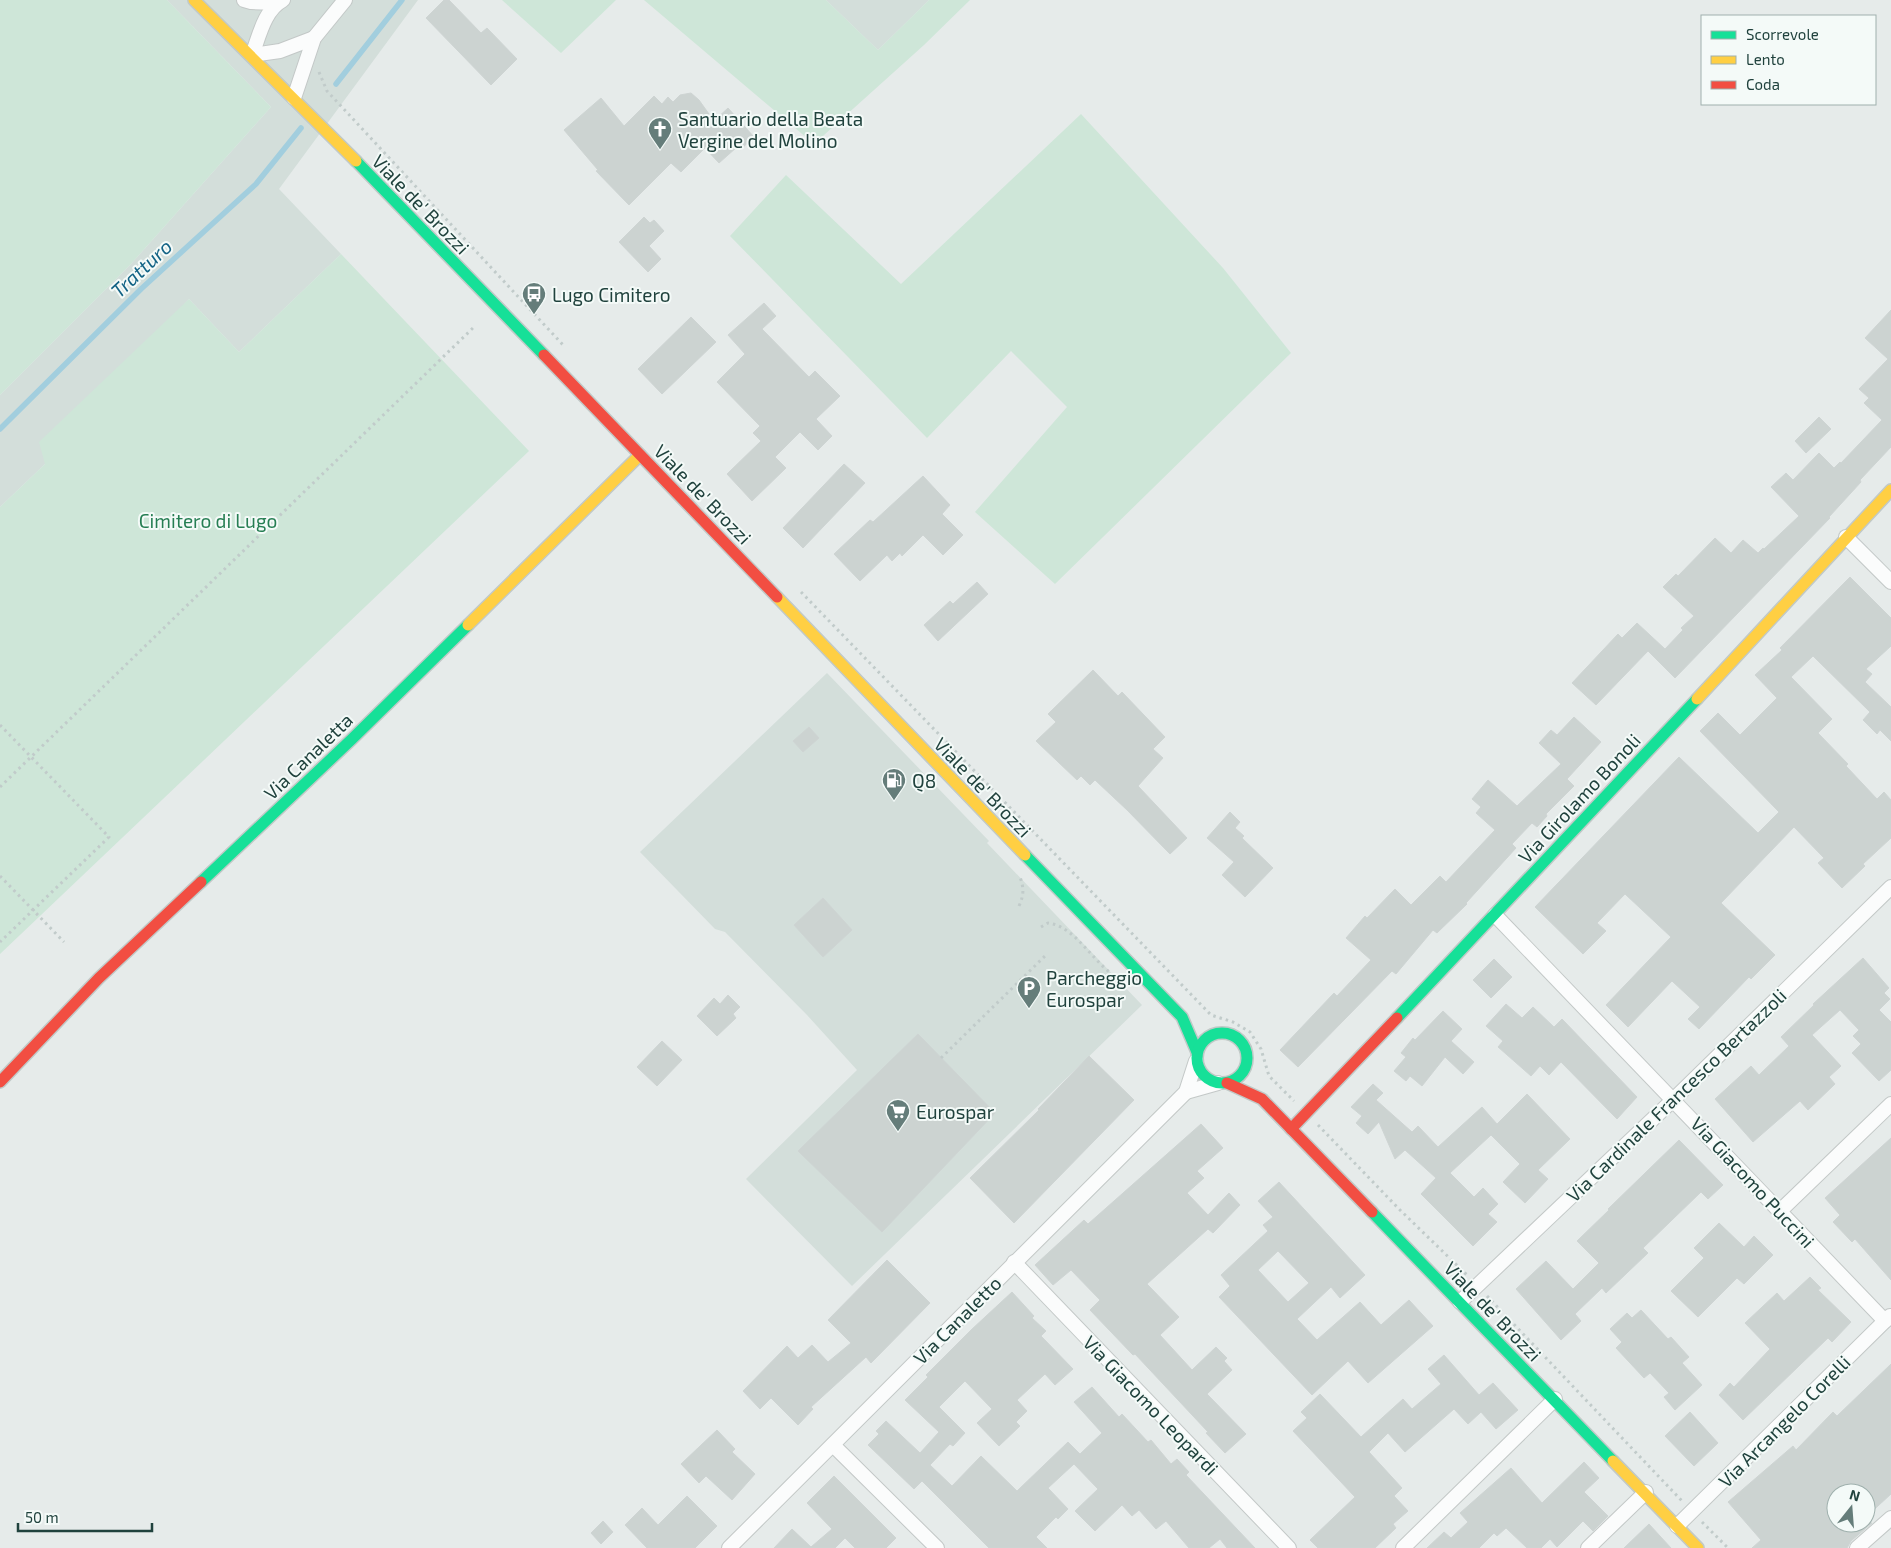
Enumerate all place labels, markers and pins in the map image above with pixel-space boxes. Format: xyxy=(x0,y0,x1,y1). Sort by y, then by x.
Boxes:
place label: Santuario della Beata Vergine del Molino xyxy=(678,107,863,152)
church icon: Santuario della Beata Vergine del Molino xyxy=(647,116,673,150)
bus stop icon: Lugo Cimitero xyxy=(521,281,547,315)
place label: Lugo Cimitero xyxy=(552,283,671,306)
fuel station icon: Q8 xyxy=(881,767,907,801)
place label: Q8 xyxy=(912,769,936,792)
place label: Parcheggio Eurospar xyxy=(1046,966,1142,1011)
parking icon: Parcheggio Eurospar xyxy=(1016,975,1042,1009)
supermarket icon: Eurospar xyxy=(885,1098,911,1132)
place label: Eurospar xyxy=(916,1100,995,1123)

